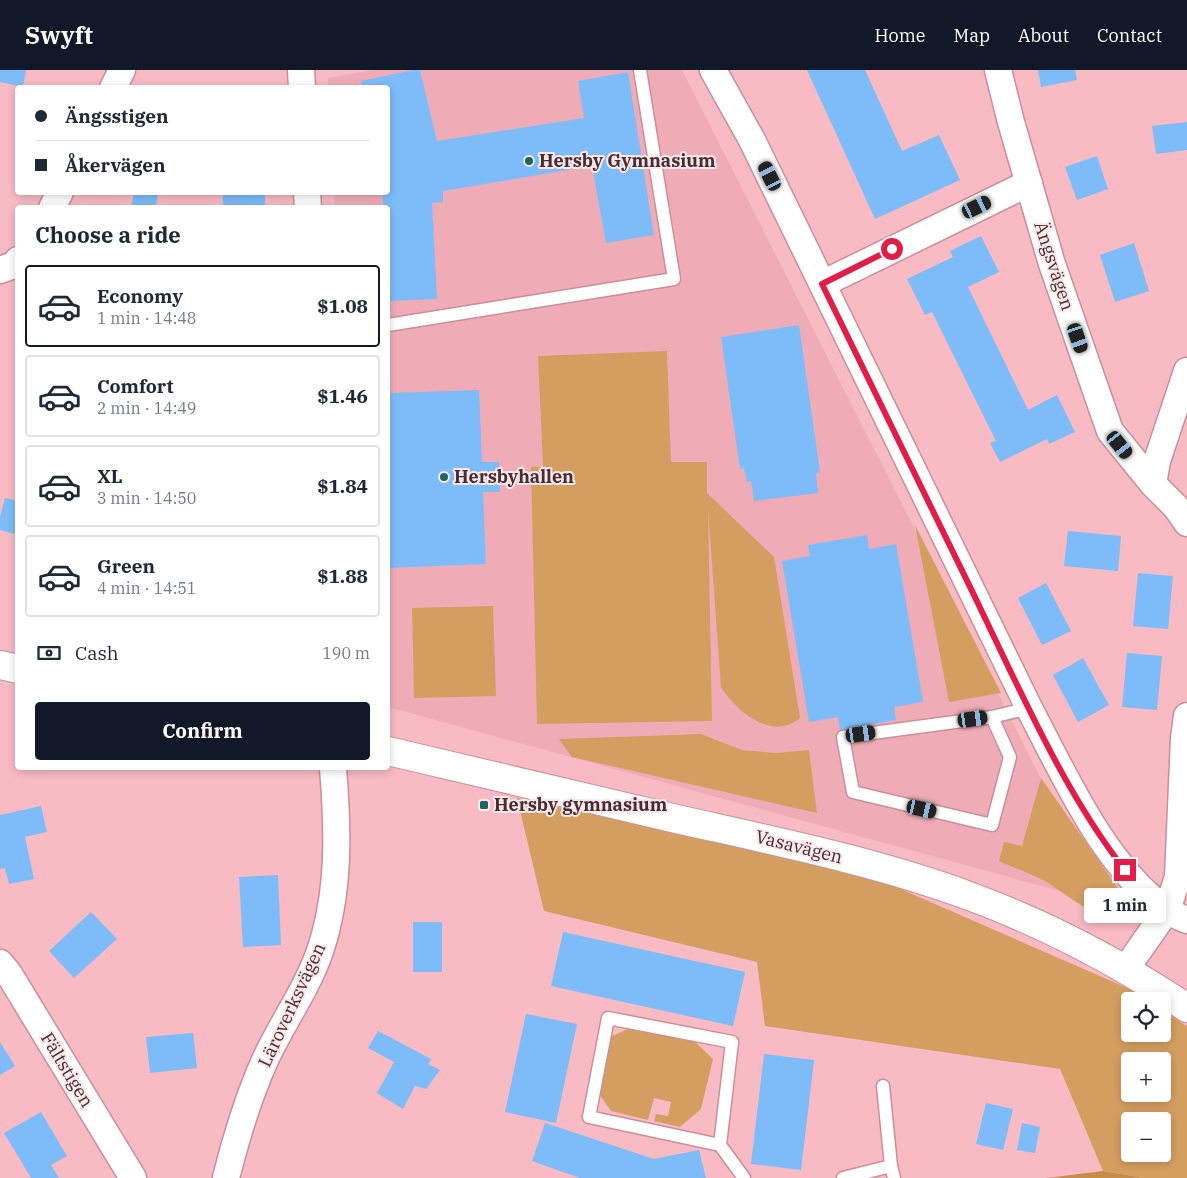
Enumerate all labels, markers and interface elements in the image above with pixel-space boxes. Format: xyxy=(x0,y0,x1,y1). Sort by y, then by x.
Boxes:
text: Swyft xyxy=(25,19,93,51)
text: Home xyxy=(874,24,926,47)
text: Map xyxy=(954,24,990,47)
text: About xyxy=(1018,24,1069,47)
text: Contact xyxy=(1097,24,1162,47)
text: Ängsstigen xyxy=(65,104,169,128)
place label: Hersby Gymnasium xyxy=(539,149,716,172)
text: Åkervägen xyxy=(65,153,166,177)
marker: Hersby Gymnasium xyxy=(523,155,535,167)
car xyxy=(756,159,783,193)
car xyxy=(960,194,993,220)
street label: Ängsvägen xyxy=(1029,218,1080,313)
text: Choose a ride xyxy=(35,220,181,249)
route start xyxy=(881,238,903,260)
icon: car xyxy=(37,284,82,329)
text: Economy xyxy=(97,284,183,308)
text: $1.08 xyxy=(317,294,368,318)
text: 1 min · 14:48 xyxy=(97,308,196,328)
car xyxy=(1066,321,1089,355)
icon: car xyxy=(37,374,82,419)
text: Comfort xyxy=(97,374,174,398)
text: $1.46 xyxy=(317,384,368,408)
text: 2 min · 14:49 xyxy=(97,398,196,418)
car xyxy=(1104,429,1135,461)
icon: car xyxy=(37,464,82,509)
text: XL xyxy=(97,464,123,488)
place label: Hersbyhallen xyxy=(454,465,574,488)
marker: Hersbyhallen xyxy=(438,471,450,483)
text: $1.84 xyxy=(317,474,368,498)
text: 3 min · 14:50 xyxy=(97,488,196,508)
icon: car xyxy=(37,554,82,599)
text: Green xyxy=(97,554,155,578)
text: $1.88 xyxy=(317,564,368,588)
text: 4 min · 14:51 xyxy=(97,578,196,598)
icon: cash xyxy=(35,639,63,667)
text: Cash xyxy=(75,641,119,665)
text: 190 m xyxy=(322,643,370,663)
button: Confirm xyxy=(35,702,370,760)
car xyxy=(957,709,988,729)
car xyxy=(845,724,876,744)
place label: Hersby gymnasium xyxy=(494,793,668,816)
car xyxy=(905,798,938,820)
marker: Hersby gymnasium xyxy=(478,799,490,811)
street label: Vasavägen xyxy=(753,825,845,868)
route end xyxy=(1114,859,1136,881)
callout: 1 min xyxy=(1084,888,1166,922)
text: 1 min xyxy=(1103,895,1147,915)
street label: Läroverksvägen xyxy=(253,939,330,1071)
map controls xyxy=(1121,992,1171,1162)
button: locate xyxy=(1121,992,1171,1042)
street label: Fältstigen xyxy=(36,1028,99,1112)
button: + xyxy=(1121,1052,1171,1102)
button: − xyxy=(1121,1112,1171,1162)

